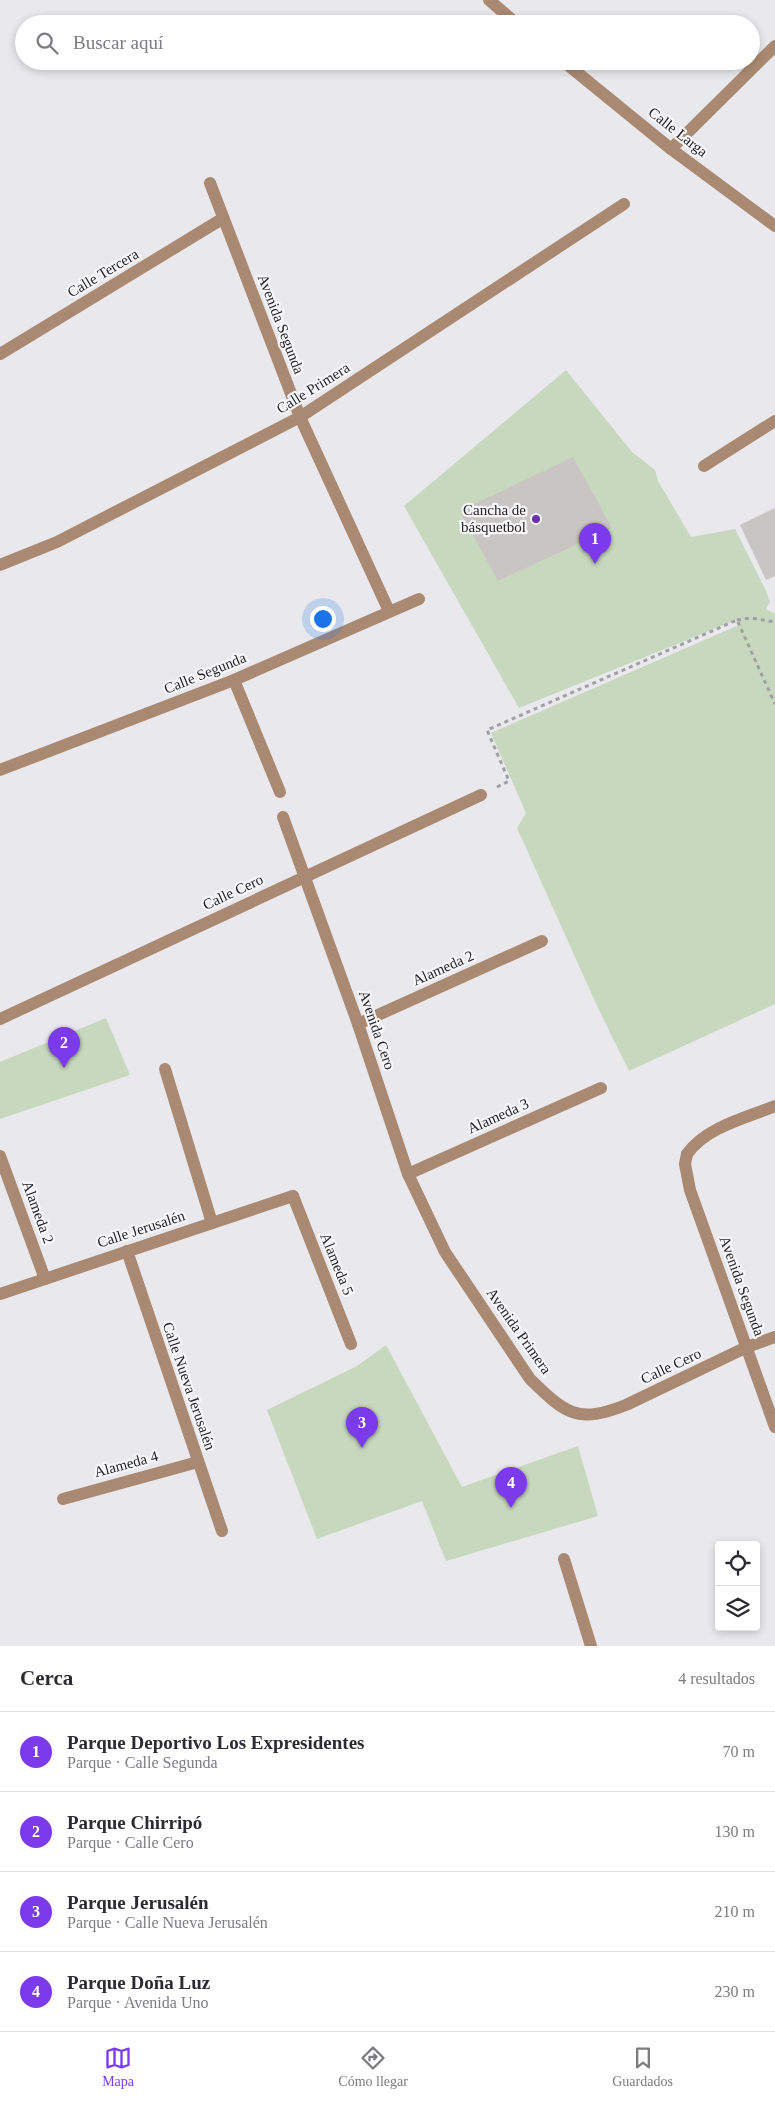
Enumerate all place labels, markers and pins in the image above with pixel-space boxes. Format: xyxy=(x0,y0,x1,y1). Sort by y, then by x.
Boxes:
place label: Cancha de básquetbol xyxy=(461,502,526,535)
marker: Cancha de básquetbol xyxy=(530,513,542,525)
pin: 1 xyxy=(579,523,611,564)
pin: 2 xyxy=(48,1027,80,1068)
pin: 3 xyxy=(346,1407,378,1448)
pin: 4 xyxy=(495,1467,527,1508)

